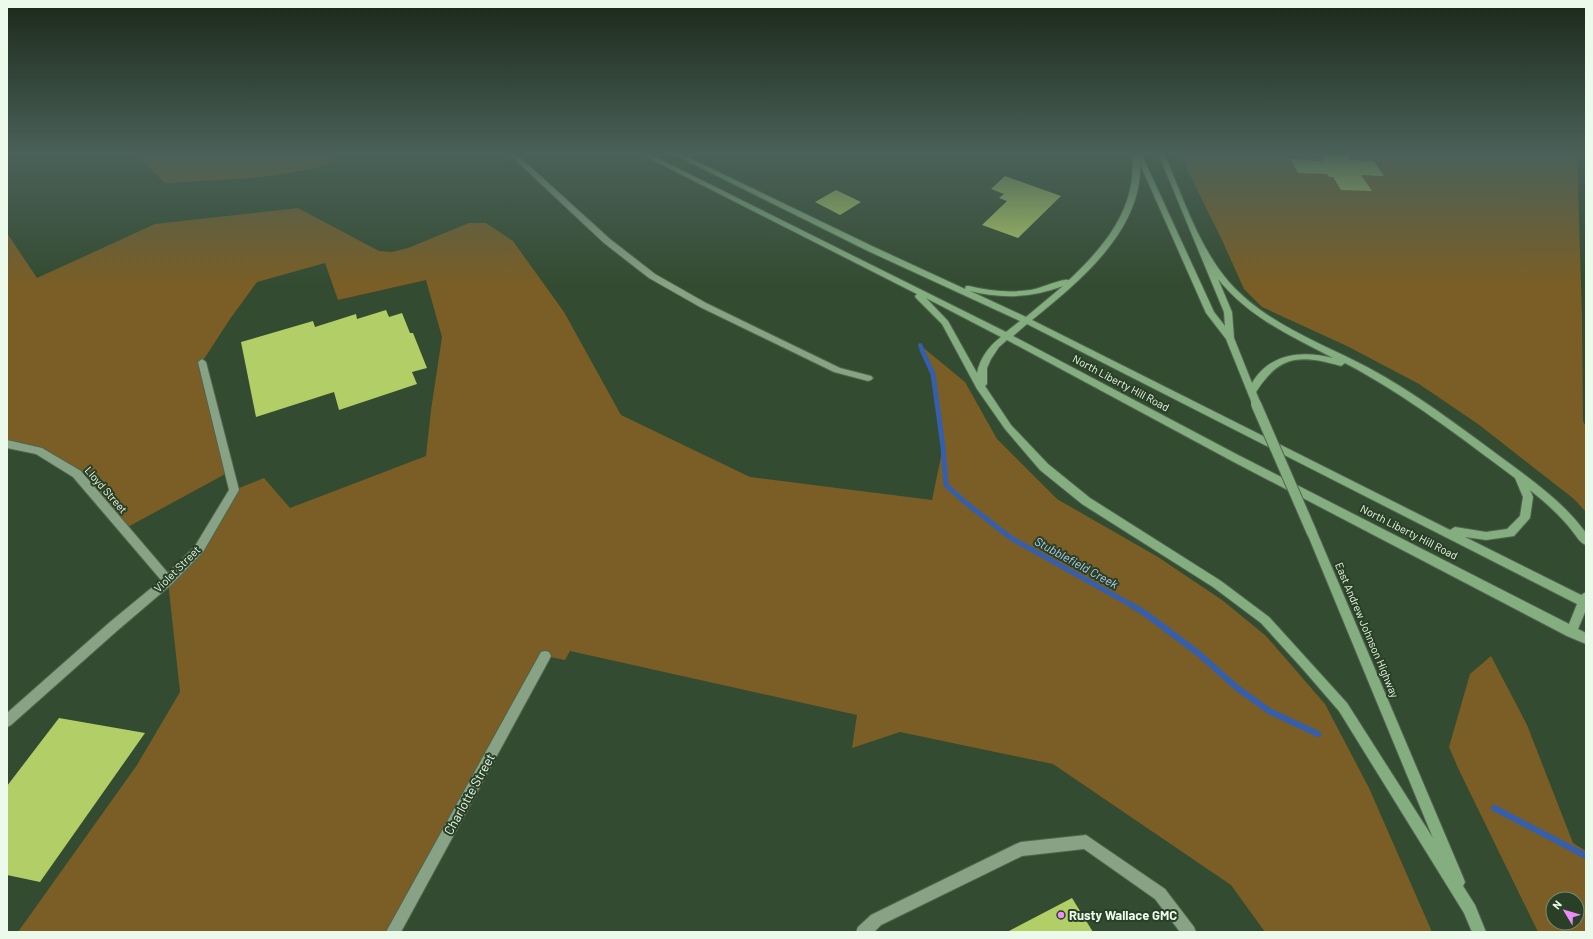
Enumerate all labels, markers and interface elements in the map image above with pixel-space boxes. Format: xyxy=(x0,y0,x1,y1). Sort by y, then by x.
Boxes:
street label: North Liberty Hill Road xyxy=(1071,352,1172,414)
street label: Lloyd Street xyxy=(83,464,130,516)
street label: North Liberty Hill Road xyxy=(1358,501,1460,562)
water label: Stubblefield Creek xyxy=(1032,533,1121,591)
street label: Violet Street xyxy=(151,543,202,594)
street label: East Andrew Johnson Highway xyxy=(1333,560,1402,699)
street label: Charlotte Street xyxy=(440,751,498,837)
north arrow xyxy=(1545,891,1585,931)
text: N xyxy=(1549,898,1564,911)
place label: Rusty Wallace GMC xyxy=(1069,907,1177,923)
marker: Rusty Wallace GMC xyxy=(1056,910,1066,920)

